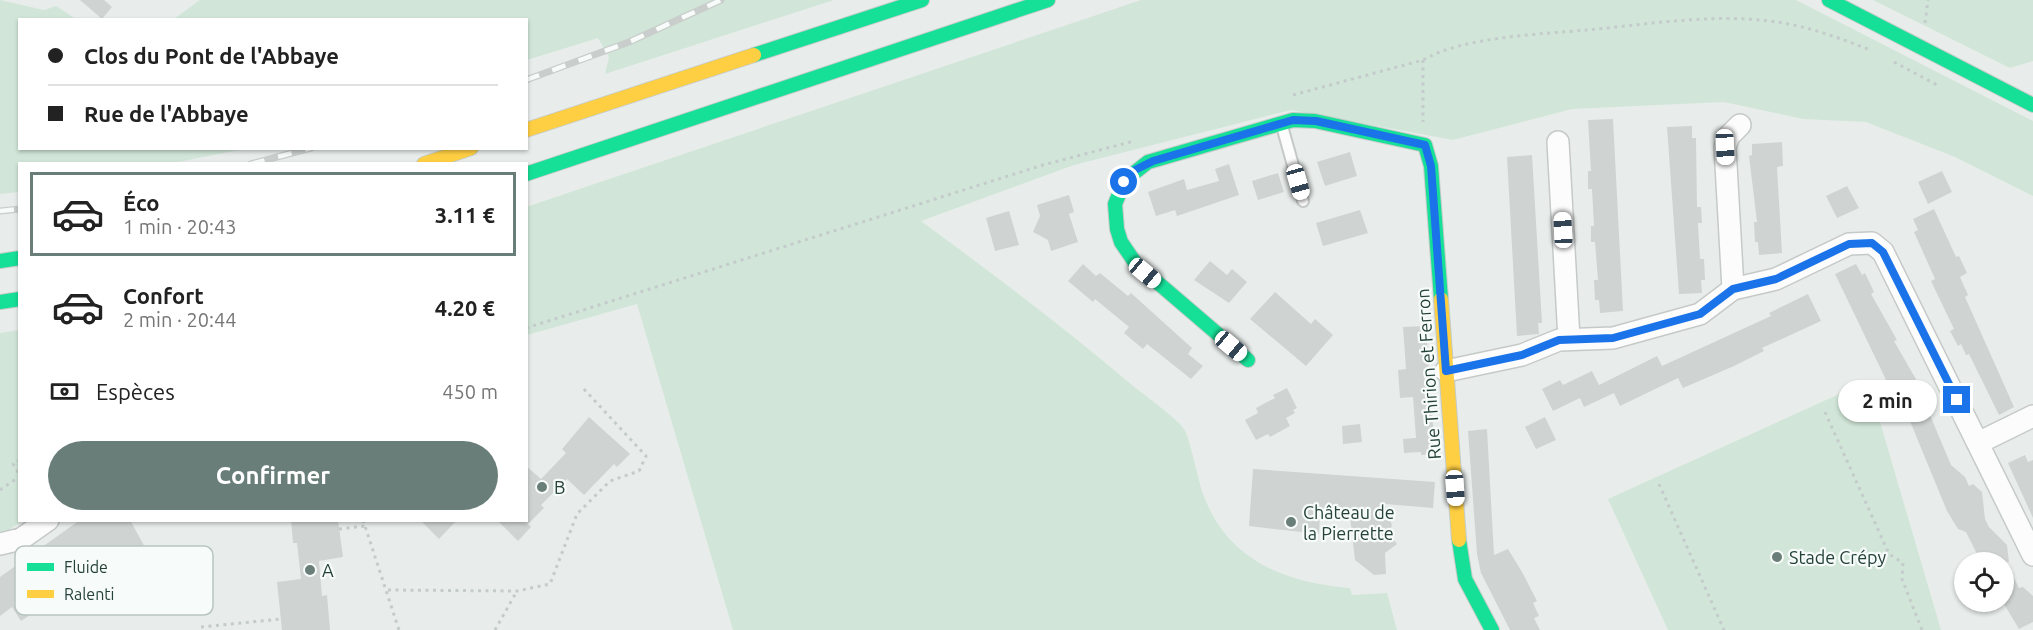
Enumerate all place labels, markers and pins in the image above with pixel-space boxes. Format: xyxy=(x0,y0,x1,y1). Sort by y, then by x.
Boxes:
place label: B xyxy=(554,477,565,497)
marker: B xyxy=(535,480,549,494)
place label: Château de la Pierrette xyxy=(1303,502,1395,543)
marker: Château de la Pierrette xyxy=(1284,515,1298,529)
place label: Stade Crépy xyxy=(1789,547,1887,567)
marker: Stade Crépy xyxy=(1770,550,1784,564)
place label: A xyxy=(322,560,334,580)
marker: A xyxy=(303,563,317,577)

